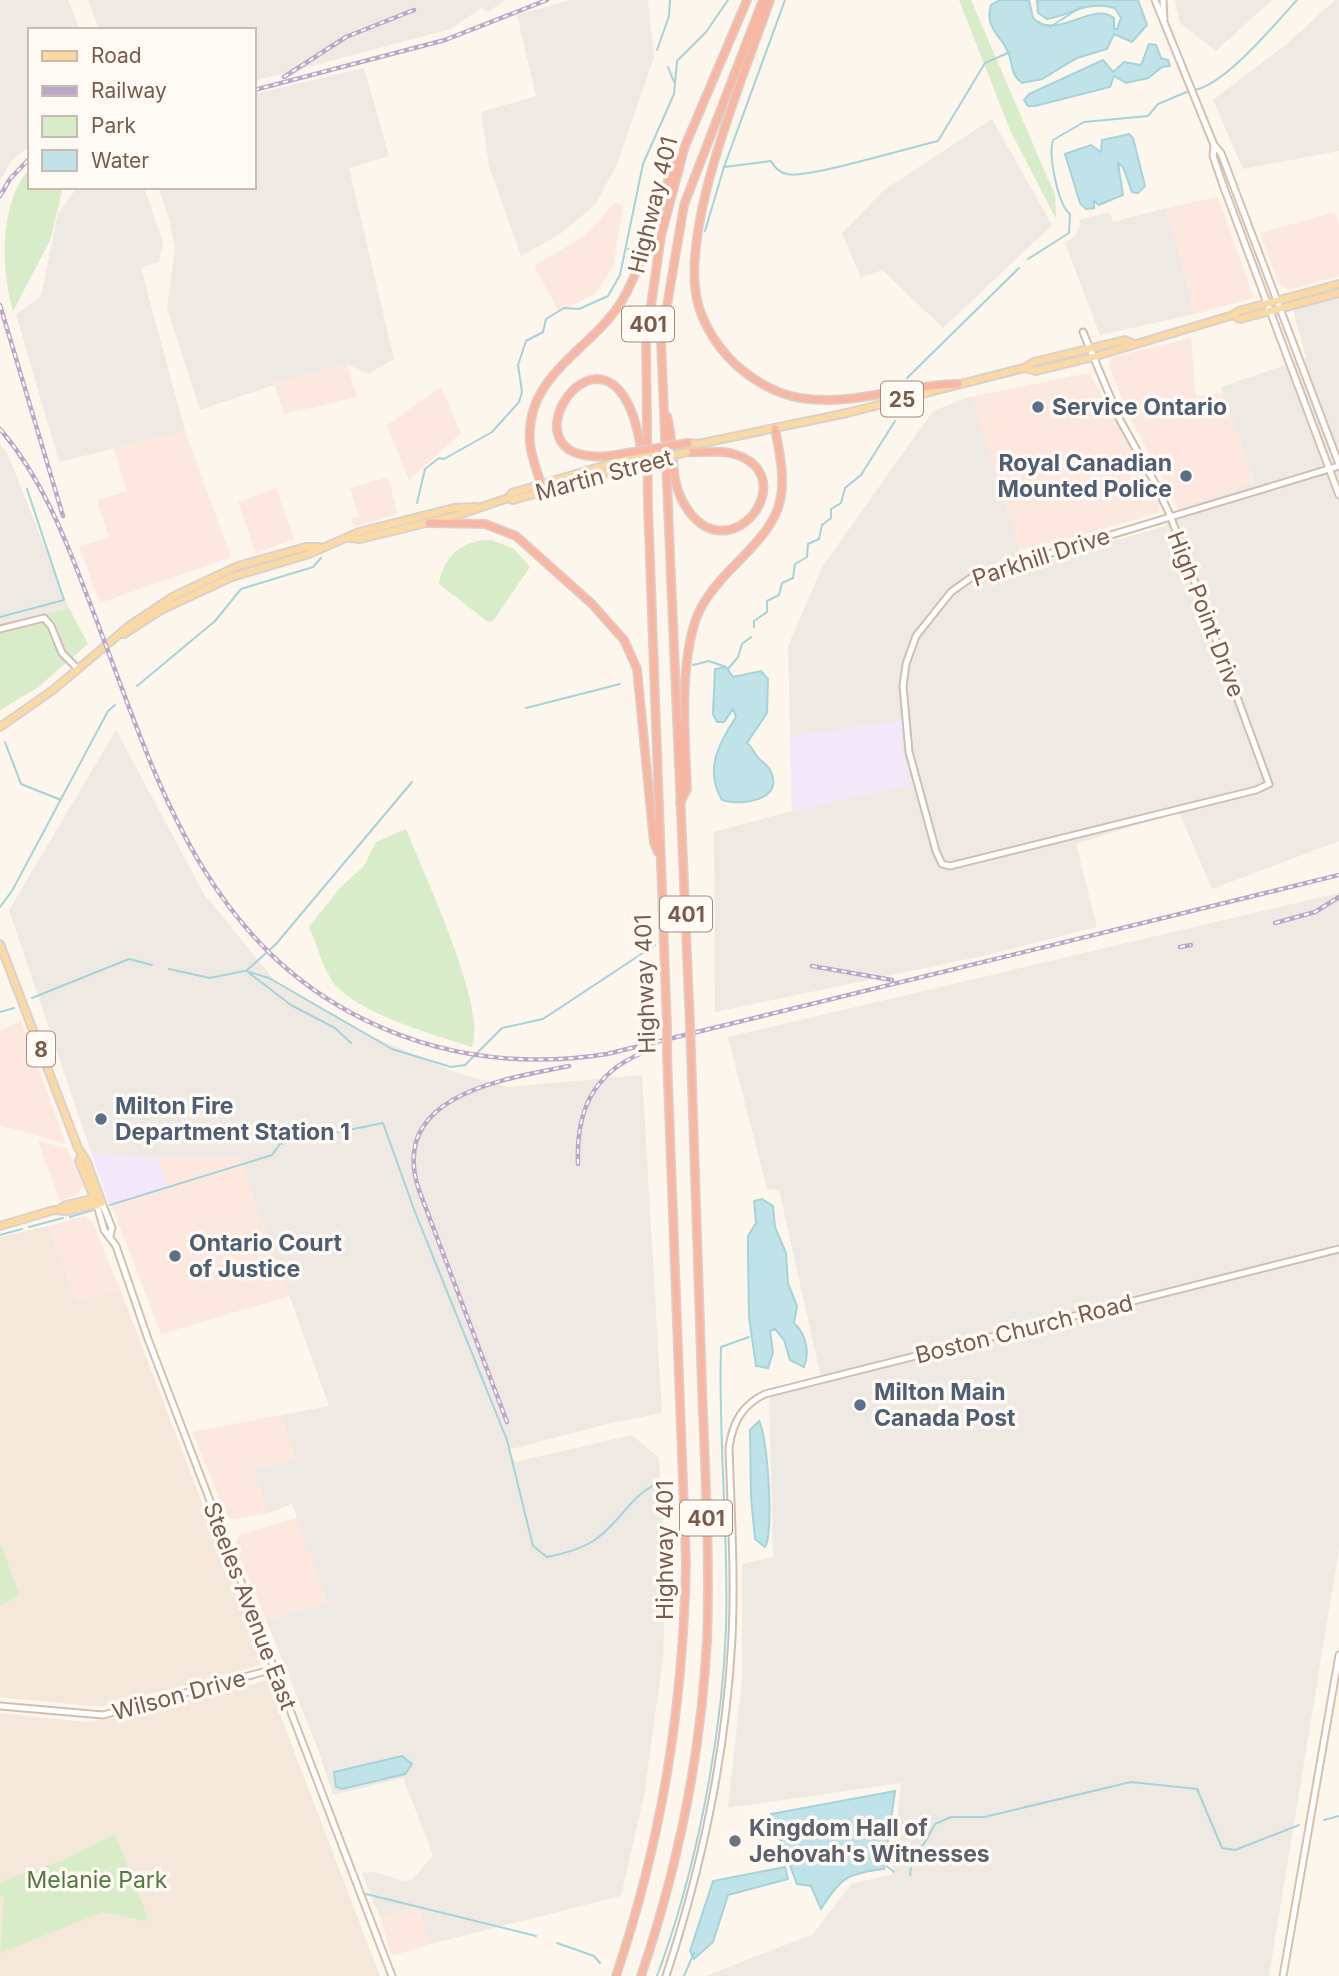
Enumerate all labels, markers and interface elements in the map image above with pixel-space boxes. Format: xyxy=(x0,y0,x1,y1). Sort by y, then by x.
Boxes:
legend xyxy=(28,28,256,189)
text: Road xyxy=(91,43,142,68)
text: Railway xyxy=(91,78,167,103)
text: Park xyxy=(91,113,136,138)
street label: Highway 401 xyxy=(622,134,684,276)
text: Water xyxy=(91,148,149,173)
road number: 401 xyxy=(622,306,674,342)
road number: 25 xyxy=(881,382,923,416)
place label: Service Ontario xyxy=(1052,393,1227,421)
marker: Service Ontario xyxy=(1030,399,1046,415)
street label: Martin Street xyxy=(532,443,676,507)
place label: Royal Canadian Mounted Police xyxy=(997,449,1172,503)
marker: Royal Canadian Mounted Police xyxy=(1178,468,1194,484)
street label: Parkhill Drive xyxy=(969,522,1113,592)
street label: High Point Drive xyxy=(1161,527,1251,701)
road number: 401 xyxy=(660,897,712,932)
street label: Highway 401 xyxy=(629,914,661,1054)
road number: 8 xyxy=(27,1032,55,1066)
place label: Milton Fire Department Station 1 xyxy=(115,1092,350,1146)
marker: Milton Fire Department Station 1 xyxy=(93,1111,109,1127)
place label: Ontario Court of Justice xyxy=(189,1229,343,1283)
marker: Ontario Court of Justice xyxy=(167,1248,183,1264)
street label: Boston Church Road xyxy=(912,1288,1136,1370)
place label: Milton Main Canada Post xyxy=(874,1378,1016,1432)
marker: Milton Main Canada Post xyxy=(852,1397,868,1413)
street label: Highway 401 xyxy=(651,1480,679,1620)
street label: Steeles Avenue East xyxy=(197,1498,303,1714)
road number: 401 xyxy=(680,1500,732,1536)
street label: Wilson Drive xyxy=(109,1664,249,1726)
place label: Kingdom Hall of Jehovah's Witnesses xyxy=(749,1814,990,1868)
marker: Kingdom Hall of Jehovah's Witnesses xyxy=(727,1833,743,1849)
park label: Melanie Park xyxy=(27,1866,168,1894)

